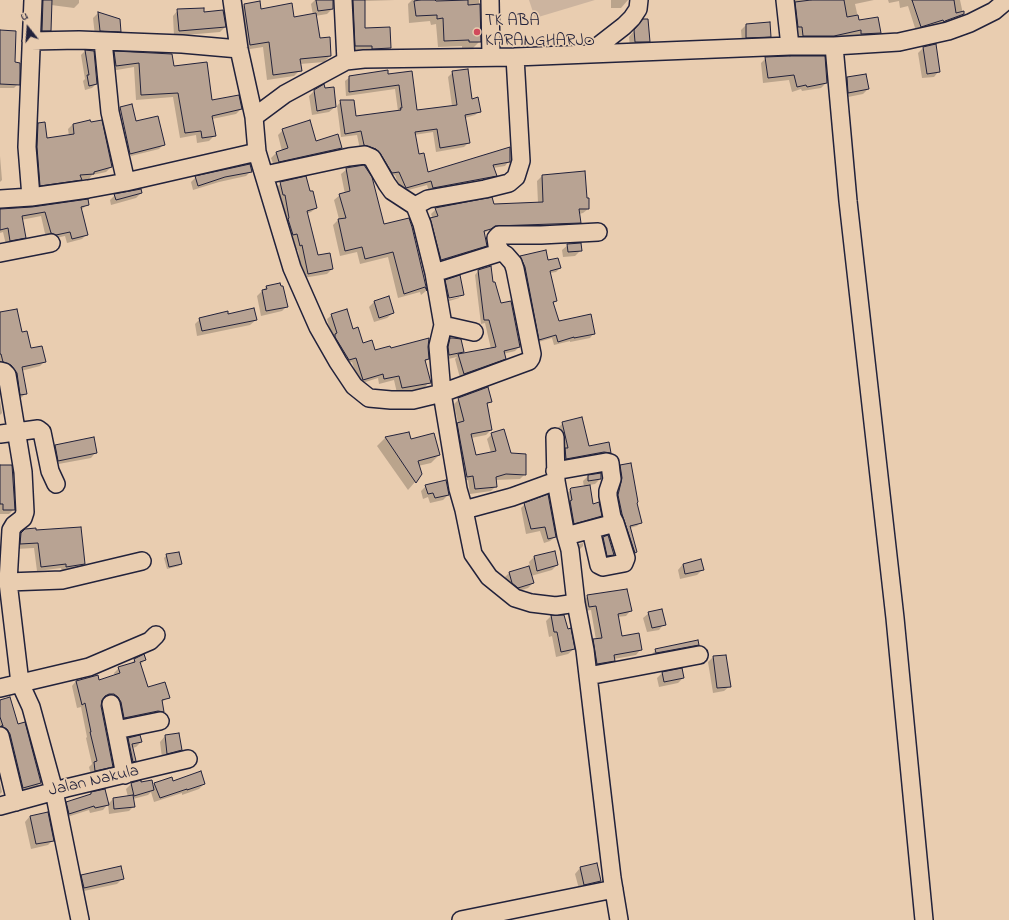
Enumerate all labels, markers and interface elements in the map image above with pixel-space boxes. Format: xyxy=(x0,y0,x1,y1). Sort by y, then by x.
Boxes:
north arrow xyxy=(8,8,48,48)
text: U xyxy=(19,8,30,25)
place label: TK ABA KARANGHARJO xyxy=(485,12,595,52)
marker: TK ABA KARANGHARJO xyxy=(472,27,482,37)
street label: Jalan Nakula xyxy=(47,762,141,802)

